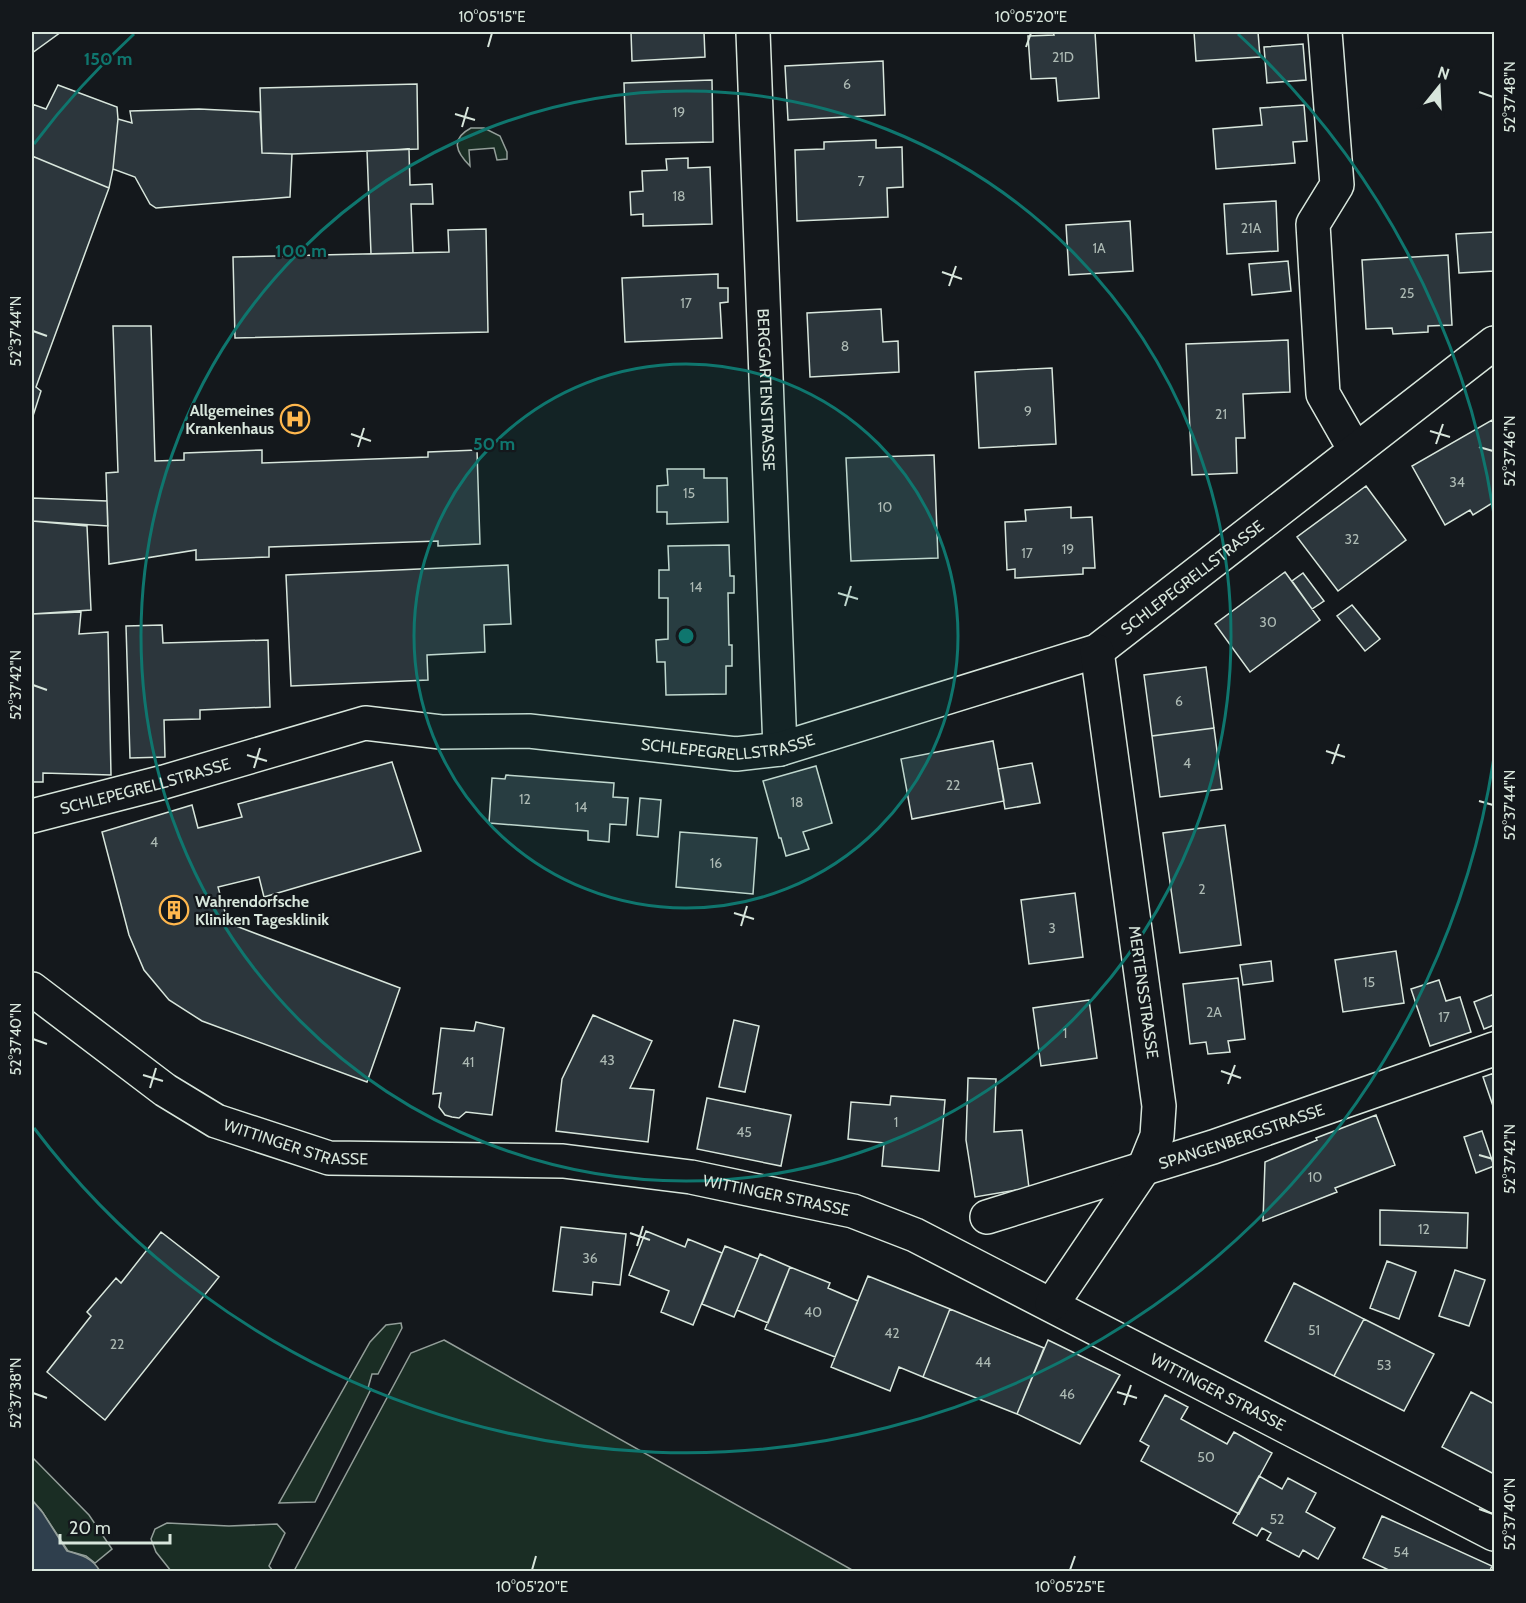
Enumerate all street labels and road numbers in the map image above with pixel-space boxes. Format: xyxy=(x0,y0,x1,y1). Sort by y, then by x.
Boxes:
street label: BERGGARTENSTRASSE xyxy=(753,308,779,471)
street label: SCHLEPEGRELLSTRASSE xyxy=(1117,516,1268,639)
street label: SCHLEPEGRELLSTRASSE xyxy=(640,730,817,764)
street label: SCHLEPEGRELLSTRASSE xyxy=(58,754,233,818)
street label: MERTENSSTRASSE xyxy=(1125,924,1162,1060)
street label: SPANGENBERGSTRASSE xyxy=(1156,1100,1327,1173)
street label: WITTINGER STRASSE xyxy=(221,1115,368,1169)
street label: WITTINGER STRASSE xyxy=(701,1171,852,1220)
street label: WITTINGER STRASSE xyxy=(1147,1349,1289,1435)

